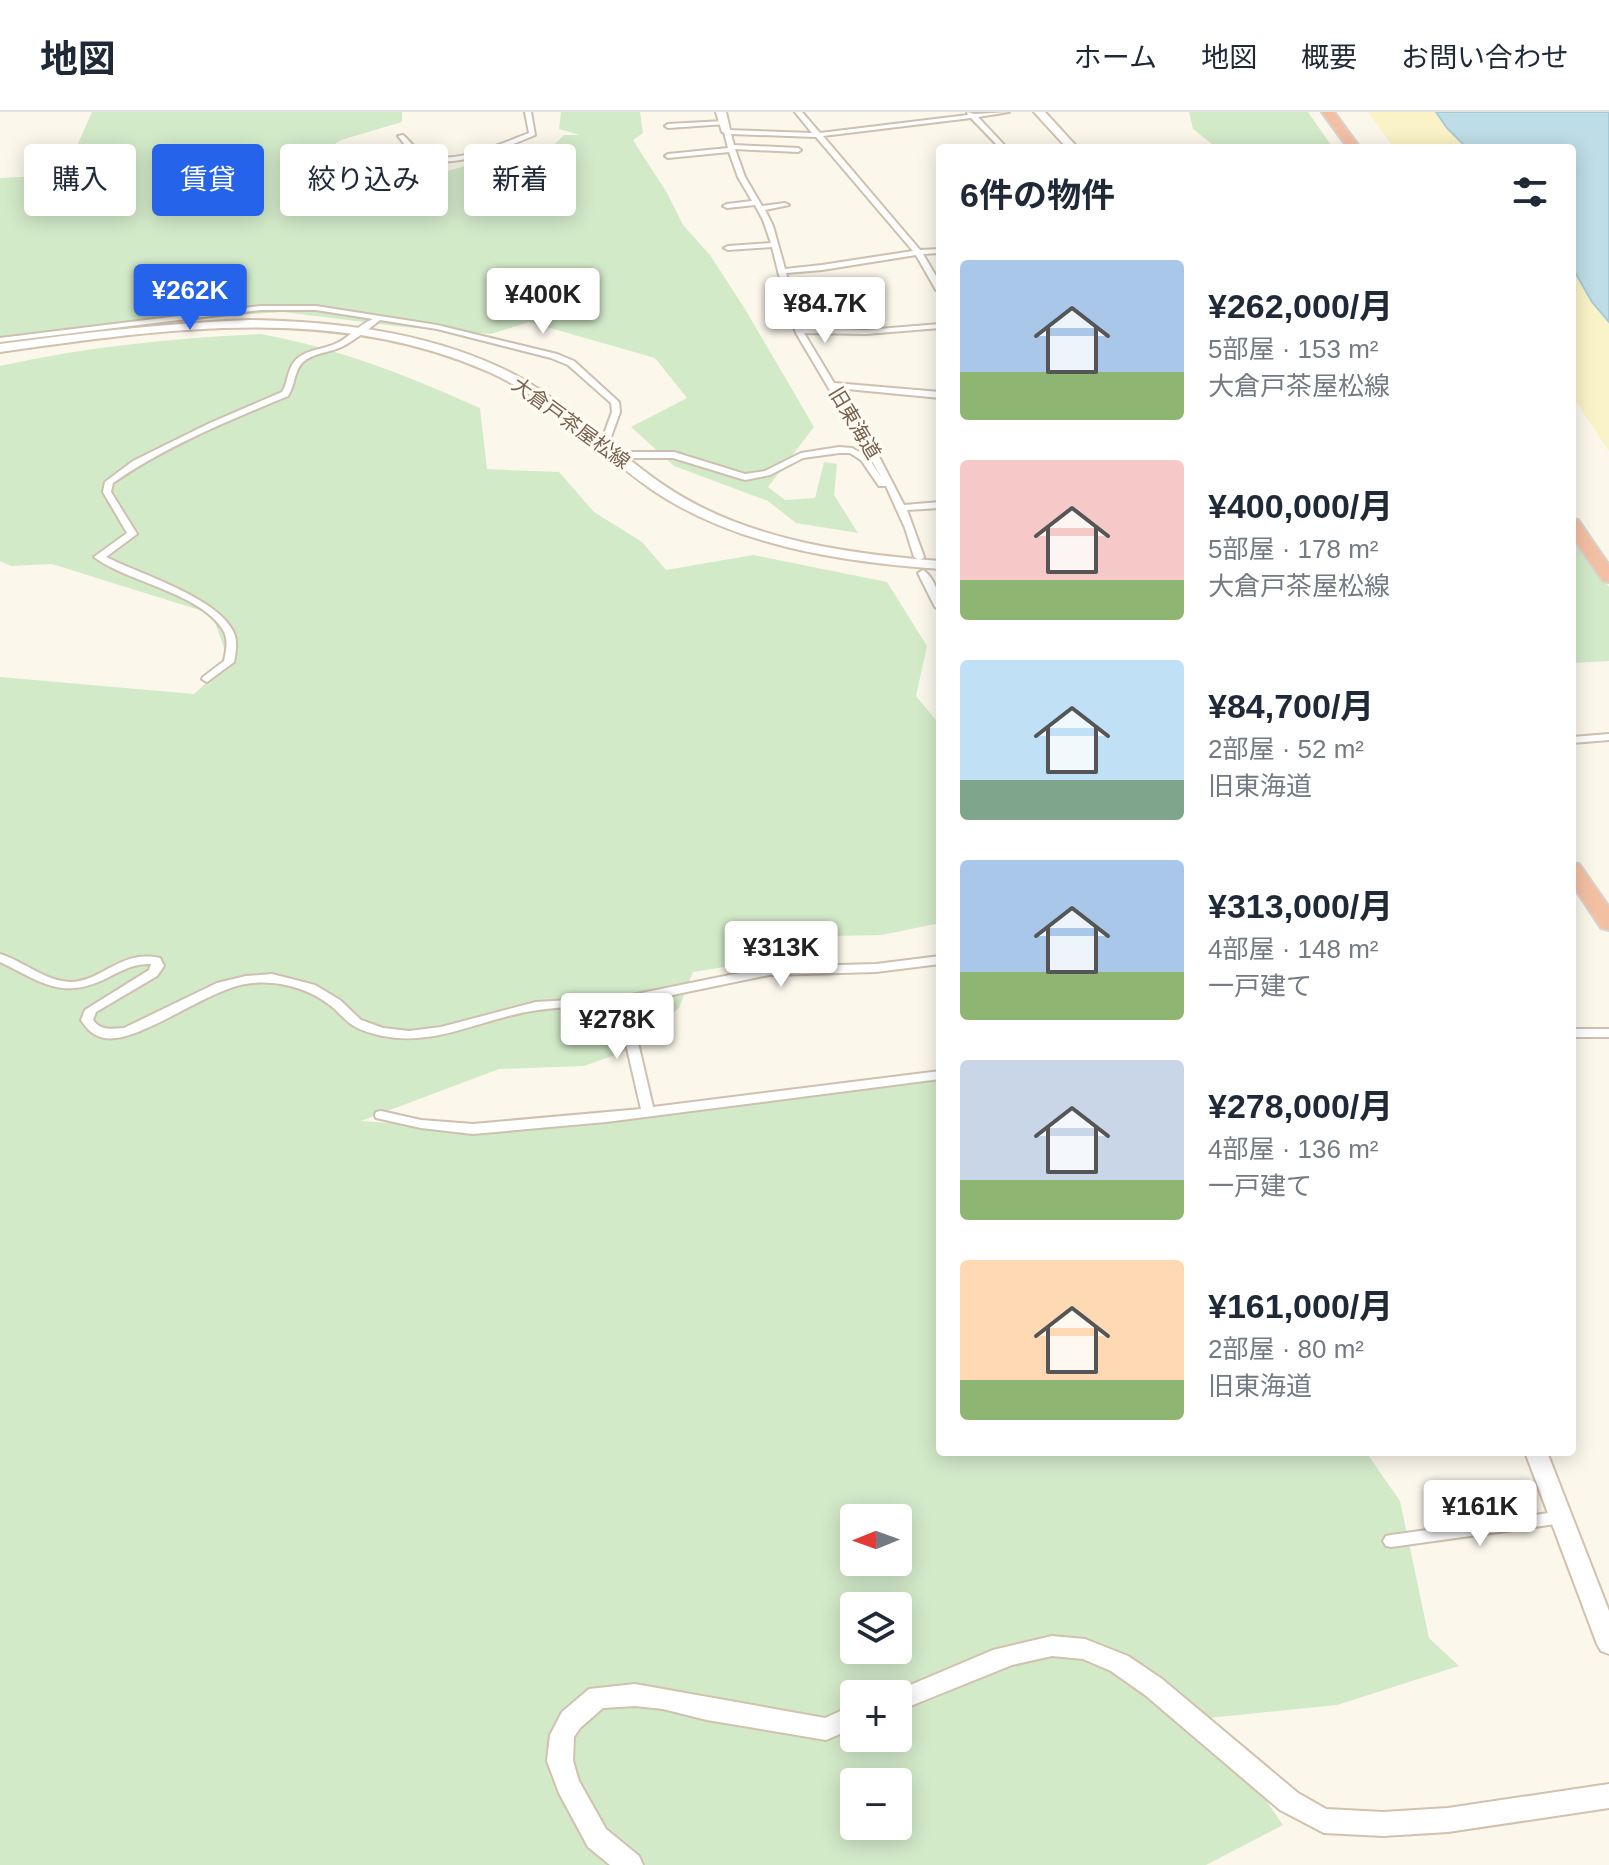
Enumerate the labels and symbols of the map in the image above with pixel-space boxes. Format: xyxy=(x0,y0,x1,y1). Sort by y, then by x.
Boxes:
pin: ¥262K xyxy=(134,264,246,332)
pin: ¥400K xyxy=(487,268,599,336)
pin: ¥84.7K xyxy=(760,277,890,345)
street label: 大倉戸茶屋松線 xyxy=(508,373,634,473)
street label: 旧東海道 xyxy=(825,383,885,463)
pin: ¥313K xyxy=(725,921,837,989)
pin: ¥278K xyxy=(561,993,673,1061)
pin: ¥161K xyxy=(1424,1480,1536,1548)
north arrow xyxy=(840,1504,912,1576)

